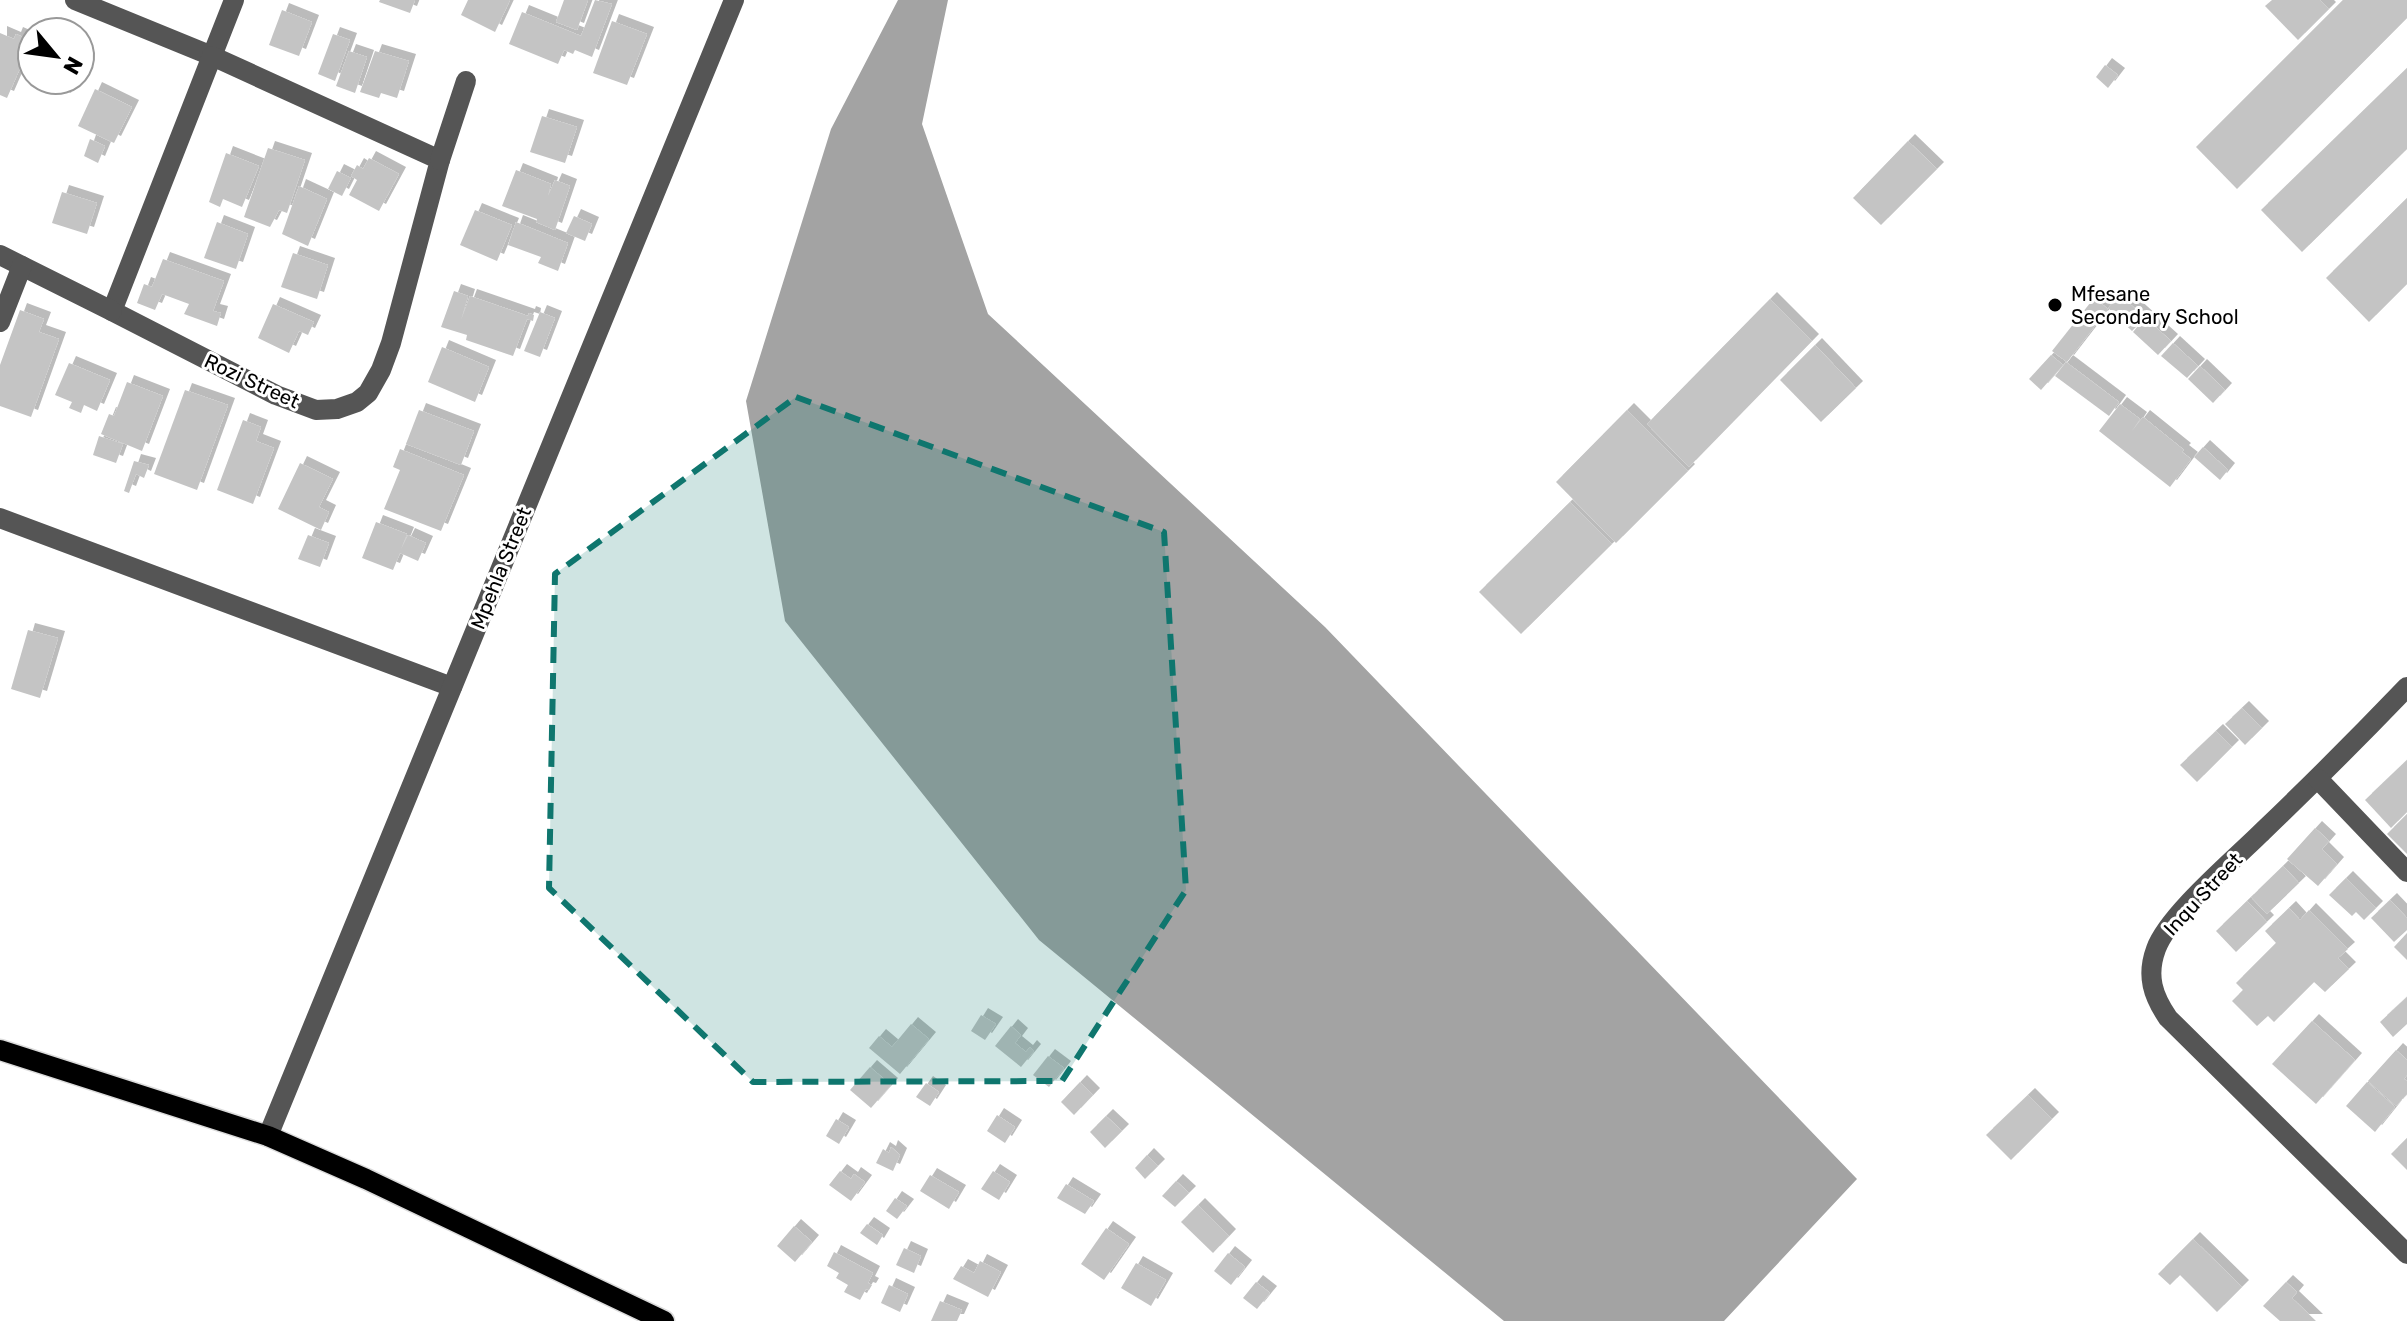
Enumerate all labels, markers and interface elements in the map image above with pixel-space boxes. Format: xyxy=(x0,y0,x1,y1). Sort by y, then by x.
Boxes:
north arrow xyxy=(16,16,96,96)
text: N xyxy=(57,52,89,79)
place label: Mfesane Secondary School xyxy=(2071,282,2239,329)
marker: Mfesane Secondary School xyxy=(2046,296,2064,314)
street label: Rozi Street xyxy=(201,349,303,414)
street label: Mpehla Street xyxy=(466,503,537,633)
street label: Inqu Street xyxy=(2159,848,2247,940)

